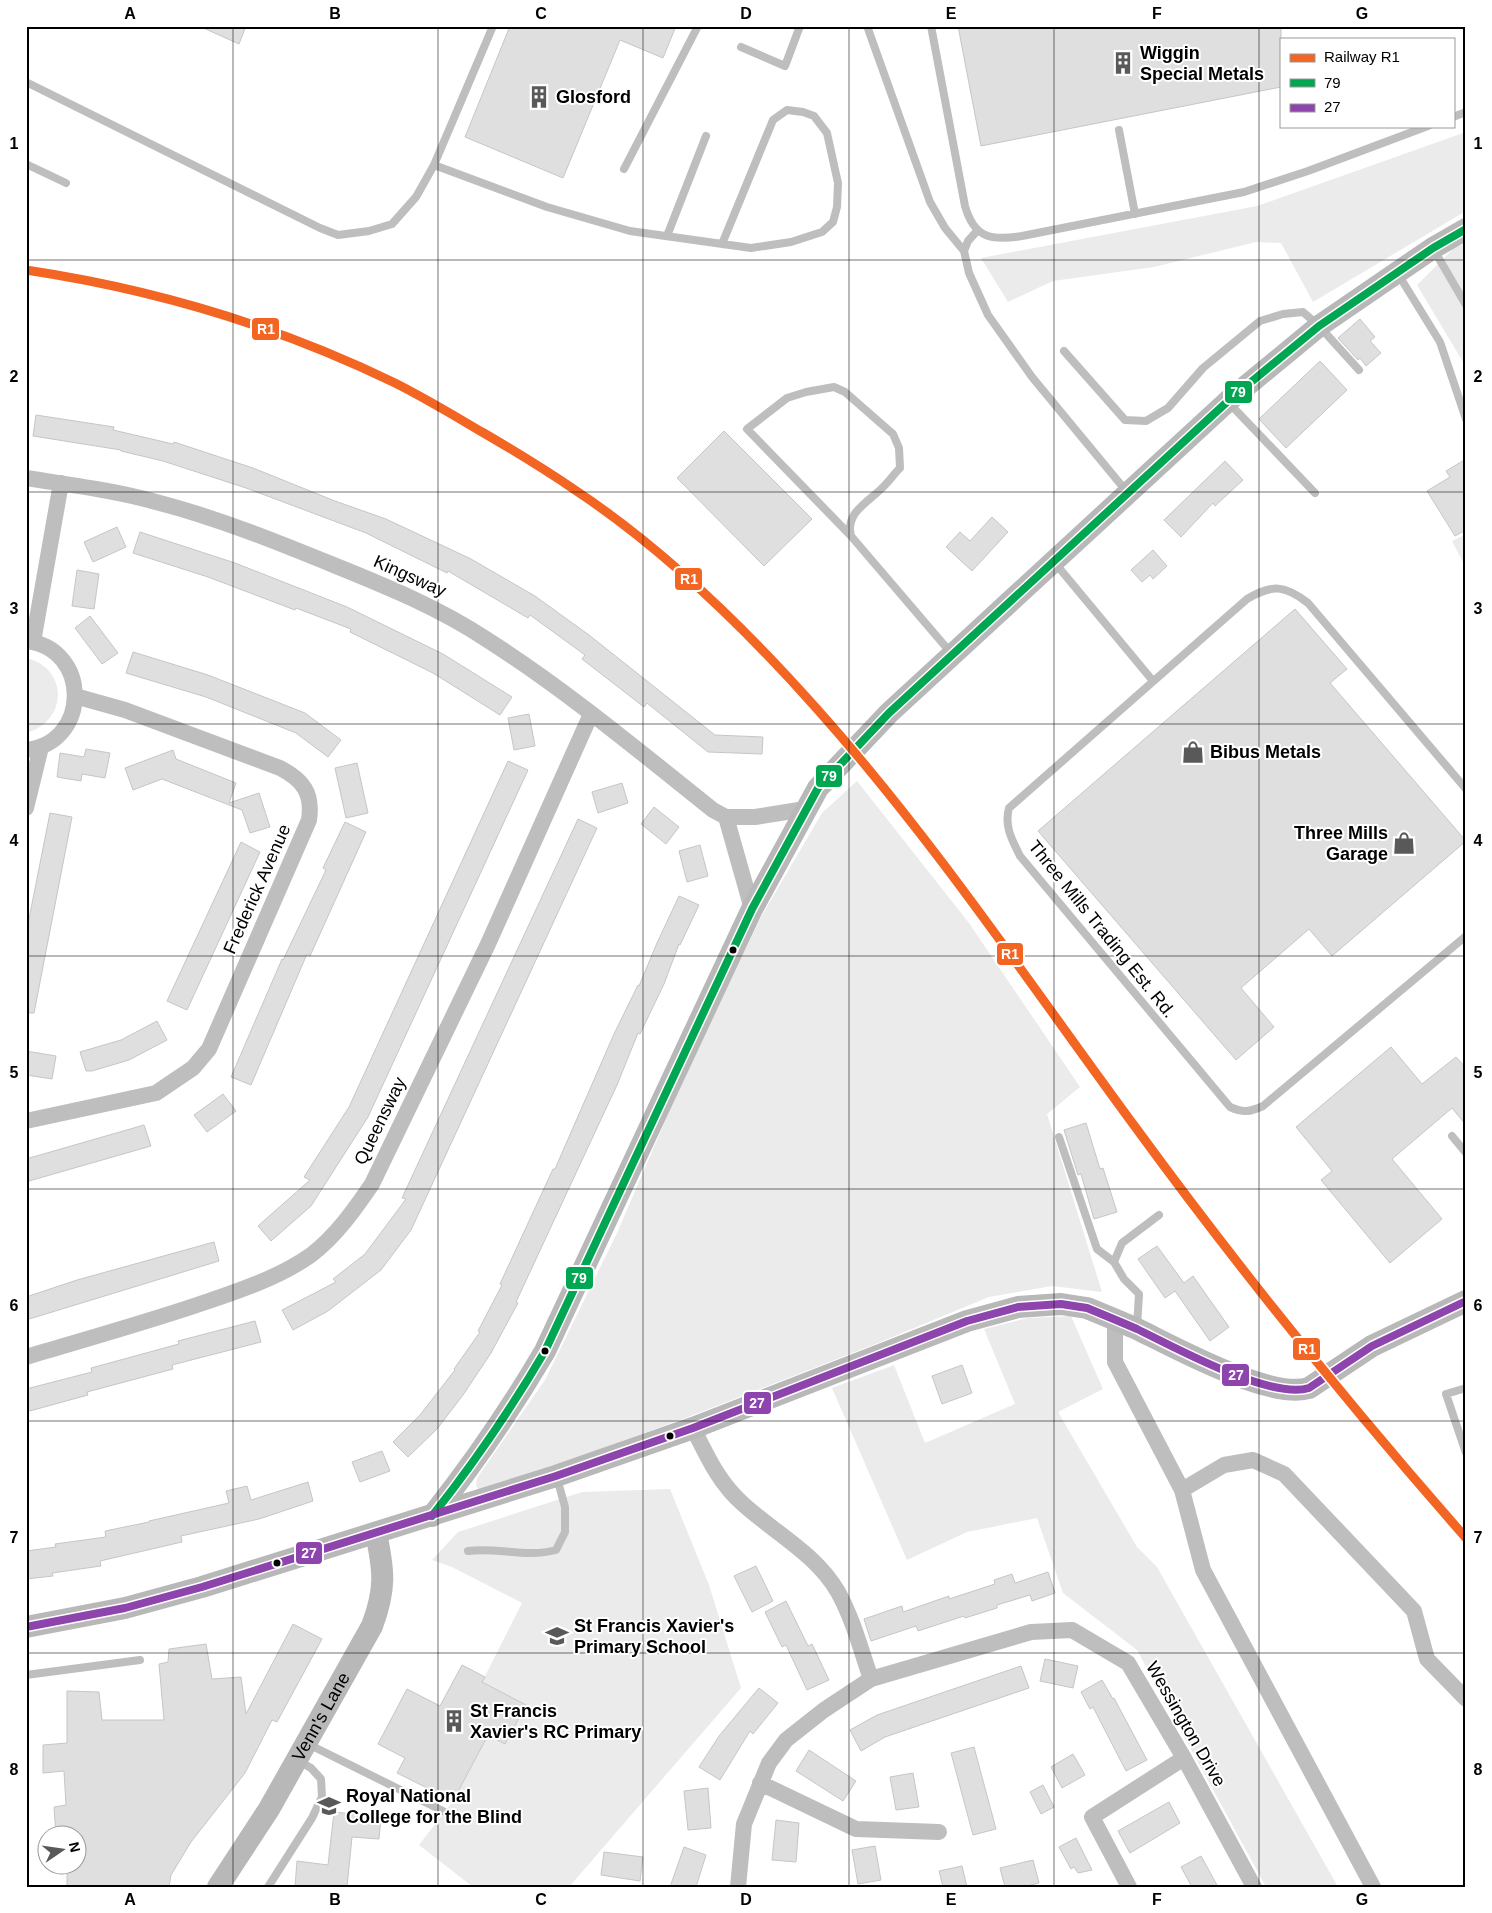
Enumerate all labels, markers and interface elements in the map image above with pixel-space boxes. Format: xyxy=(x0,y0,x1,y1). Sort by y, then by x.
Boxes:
text: A xyxy=(124,5,136,22)
text: B xyxy=(329,5,341,22)
text: C xyxy=(535,5,547,22)
text: D xyxy=(740,5,752,22)
text: E xyxy=(946,5,957,22)
text: F xyxy=(1152,5,1162,22)
text: G xyxy=(1356,5,1368,22)
legend xyxy=(1280,38,1454,128)
place label: Wiggin Special Metals xyxy=(1140,43,1264,84)
text: Railway R1 xyxy=(1324,48,1400,65)
building icon: Wiggin Special Metals xyxy=(1110,50,1136,76)
text: 79 xyxy=(1324,74,1341,91)
building icon: Glosford xyxy=(526,84,552,110)
place label: Glosford xyxy=(556,87,631,107)
text: 27 xyxy=(1324,98,1341,115)
text: 1 xyxy=(10,135,19,152)
text: 1 xyxy=(1474,135,1483,152)
line badge: R1 xyxy=(251,317,280,341)
text: R1 xyxy=(257,321,275,337)
text: 2 xyxy=(10,368,19,385)
text: 2 xyxy=(1474,368,1483,385)
line badge: 79 xyxy=(1224,380,1253,404)
text: 79 xyxy=(1230,384,1246,400)
street label: Kingsway xyxy=(371,551,449,601)
line badge: R1 xyxy=(674,567,703,591)
text: R1 xyxy=(680,571,698,587)
text: 3 xyxy=(10,600,19,617)
text: 3 xyxy=(1474,600,1483,617)
shop icon: Bibus Metals xyxy=(1180,739,1206,765)
place label: Bibus Metals xyxy=(1210,742,1321,762)
line badge: 79 xyxy=(815,764,843,788)
text: 79 xyxy=(821,768,837,784)
street label: Frederick Avenue xyxy=(219,821,295,957)
place label: Three Mills Garage xyxy=(1294,823,1388,864)
shop icon: Three Mills Garage xyxy=(1391,830,1417,856)
text: 4 xyxy=(10,832,19,849)
text: 4 xyxy=(1474,832,1483,849)
street label: Three Mills Trading Est. Rd. xyxy=(1024,836,1180,1022)
line badge: R1 xyxy=(996,942,1024,966)
unlabelled marker xyxy=(728,945,738,955)
text: R1 xyxy=(1001,946,1019,962)
text: 5 xyxy=(10,1064,19,1081)
text: 5 xyxy=(1474,1064,1483,1081)
street label: Queensway xyxy=(350,1074,410,1168)
line badge: 79 xyxy=(565,1266,594,1290)
text: 79 xyxy=(571,1270,587,1286)
text: 6 xyxy=(10,1297,19,1314)
text: 6 xyxy=(1474,1297,1483,1314)
line badge: R1 xyxy=(1292,1337,1321,1361)
text: R1 xyxy=(1298,1341,1316,1357)
unlabelled marker xyxy=(540,1346,550,1356)
line badge: 27 xyxy=(1221,1363,1250,1387)
text: 27 xyxy=(1228,1367,1244,1383)
line badge: 27 xyxy=(743,1391,772,1415)
text: 27 xyxy=(749,1395,765,1411)
unlabelled marker xyxy=(665,1431,675,1441)
text: 7 xyxy=(10,1529,19,1546)
text: 7 xyxy=(1474,1529,1483,1546)
line badge: 27 xyxy=(295,1541,323,1565)
text: 27 xyxy=(301,1545,317,1561)
unlabelled marker xyxy=(272,1558,282,1568)
place label: St Francis Xavier's Primary School xyxy=(574,1616,734,1657)
school or university icon: St Francis Xavier's Primary School xyxy=(544,1623,570,1649)
street label: Wessington Drive xyxy=(1142,1658,1230,1790)
street label: Venn's Lane xyxy=(288,1669,354,1765)
place label: St Francis Xavier's RC Primary xyxy=(470,1701,641,1742)
building icon: St Francis Xavier's RC Primary xyxy=(441,1708,467,1734)
text: 8 xyxy=(10,1761,19,1778)
text: 8 xyxy=(1474,1761,1483,1778)
place label: Royal National College for the Blind xyxy=(346,1786,522,1827)
school or university icon: Royal National College for the Blind xyxy=(316,1793,342,1819)
north arrow xyxy=(38,1826,88,1876)
text: N xyxy=(66,1840,84,1854)
text: A xyxy=(124,1891,136,1908)
text: B xyxy=(329,1891,341,1908)
text: C xyxy=(535,1891,547,1908)
text: D xyxy=(740,1891,752,1908)
text: E xyxy=(946,1891,957,1908)
text: F xyxy=(1152,1891,1162,1908)
text: G xyxy=(1356,1891,1368,1908)

